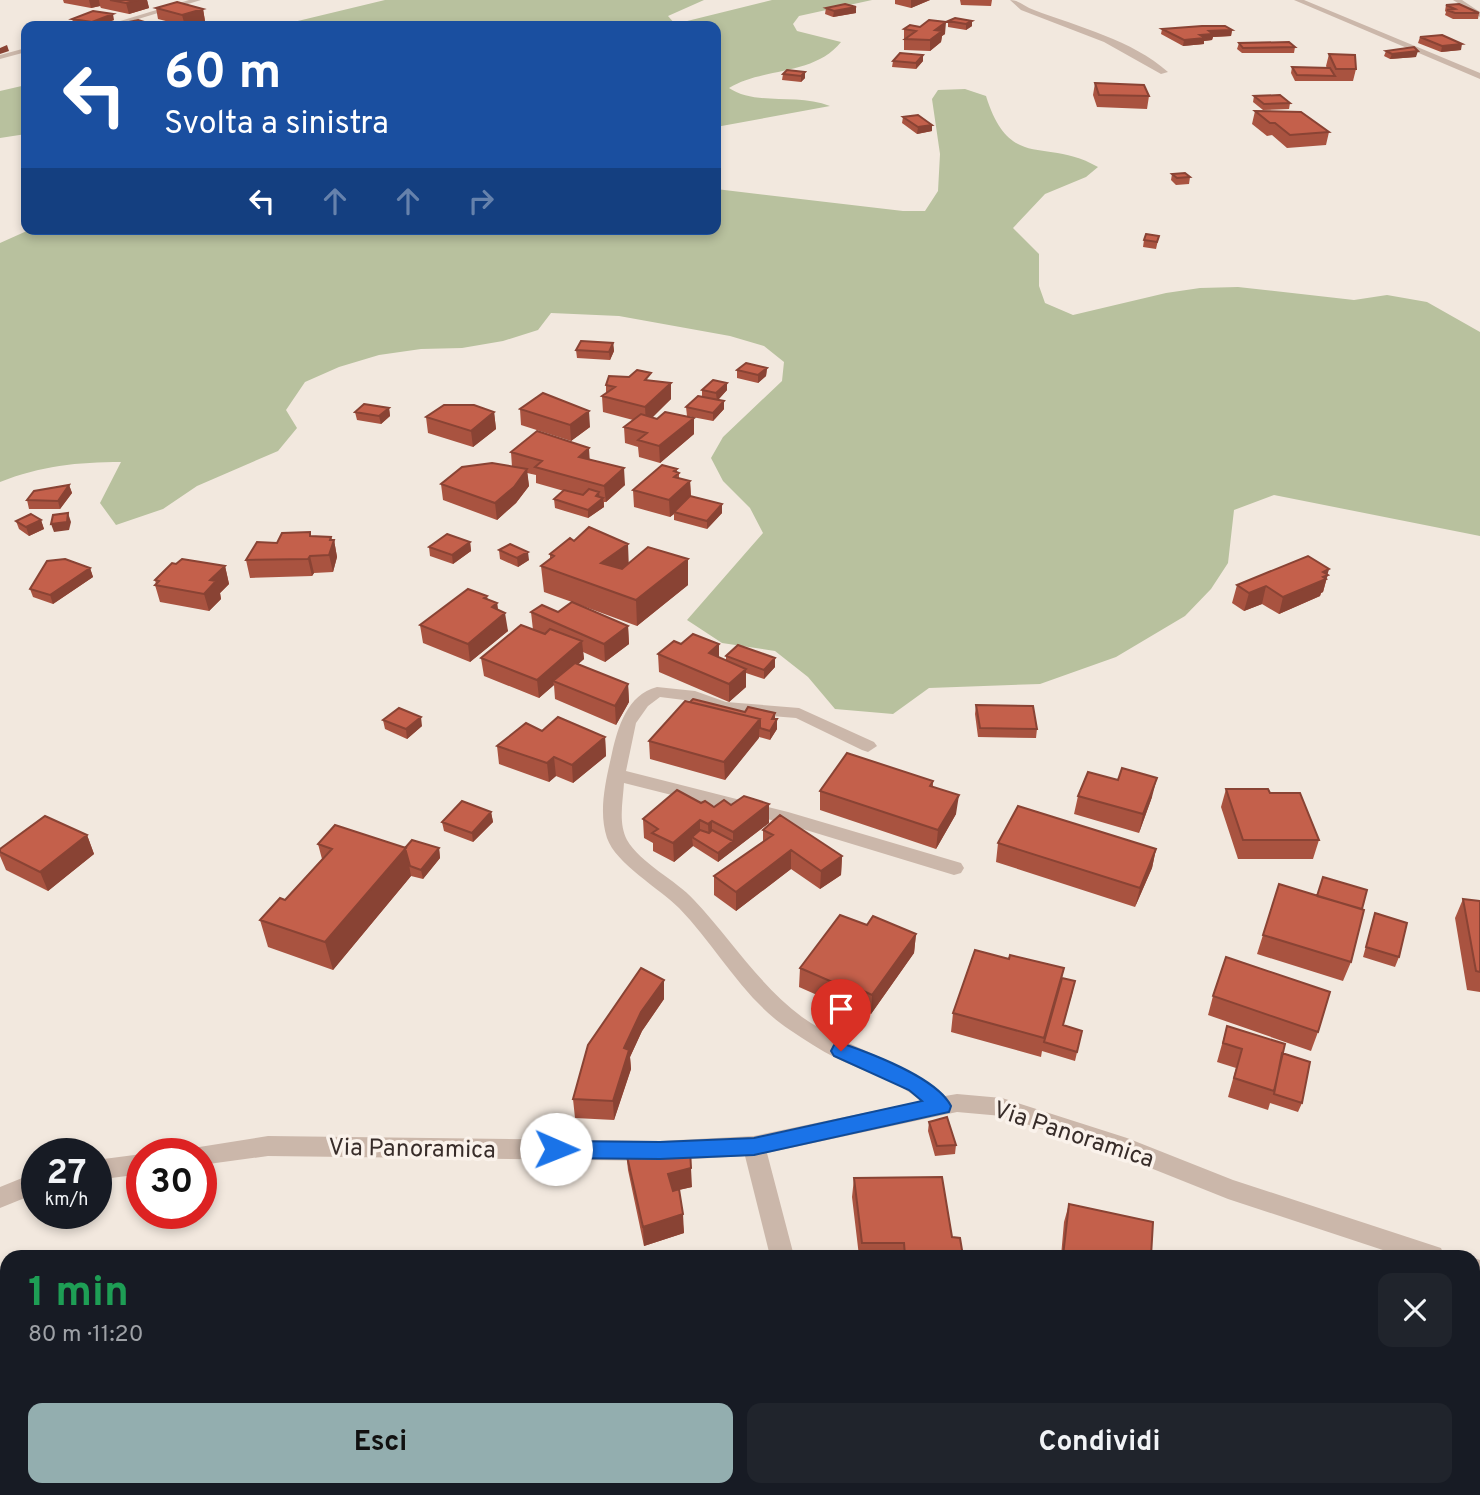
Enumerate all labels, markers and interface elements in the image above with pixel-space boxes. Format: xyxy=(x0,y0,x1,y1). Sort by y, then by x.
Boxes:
text: 60 m xyxy=(164,44,282,106)
icon: left xyxy=(49,49,140,140)
text: Svolta a sinistra xyxy=(164,105,389,145)
icon: left xyxy=(243,182,281,220)
icon: ahead xyxy=(316,182,354,220)
icon: ahead xyxy=(389,182,427,220)
icon: right xyxy=(462,182,500,220)
pin xyxy=(811,979,871,1051)
icon: arrive xyxy=(822,990,860,1028)
street label: Via Panoramica xyxy=(989,1096,1158,1176)
position arrow xyxy=(519,1112,593,1186)
street label: Via Panoramica xyxy=(328,1134,496,1166)
speed limit sign: 30 xyxy=(126,1138,217,1229)
text: 27 xyxy=(47,1152,86,1196)
text: km/h xyxy=(45,1189,88,1212)
text: 1 min xyxy=(28,1268,129,1321)
button: close xyxy=(1378,1273,1452,1347)
text: 80 m · 11:20 xyxy=(28,1321,143,1350)
button: Esci xyxy=(28,1403,733,1483)
button: Condividi xyxy=(747,1403,1452,1483)

